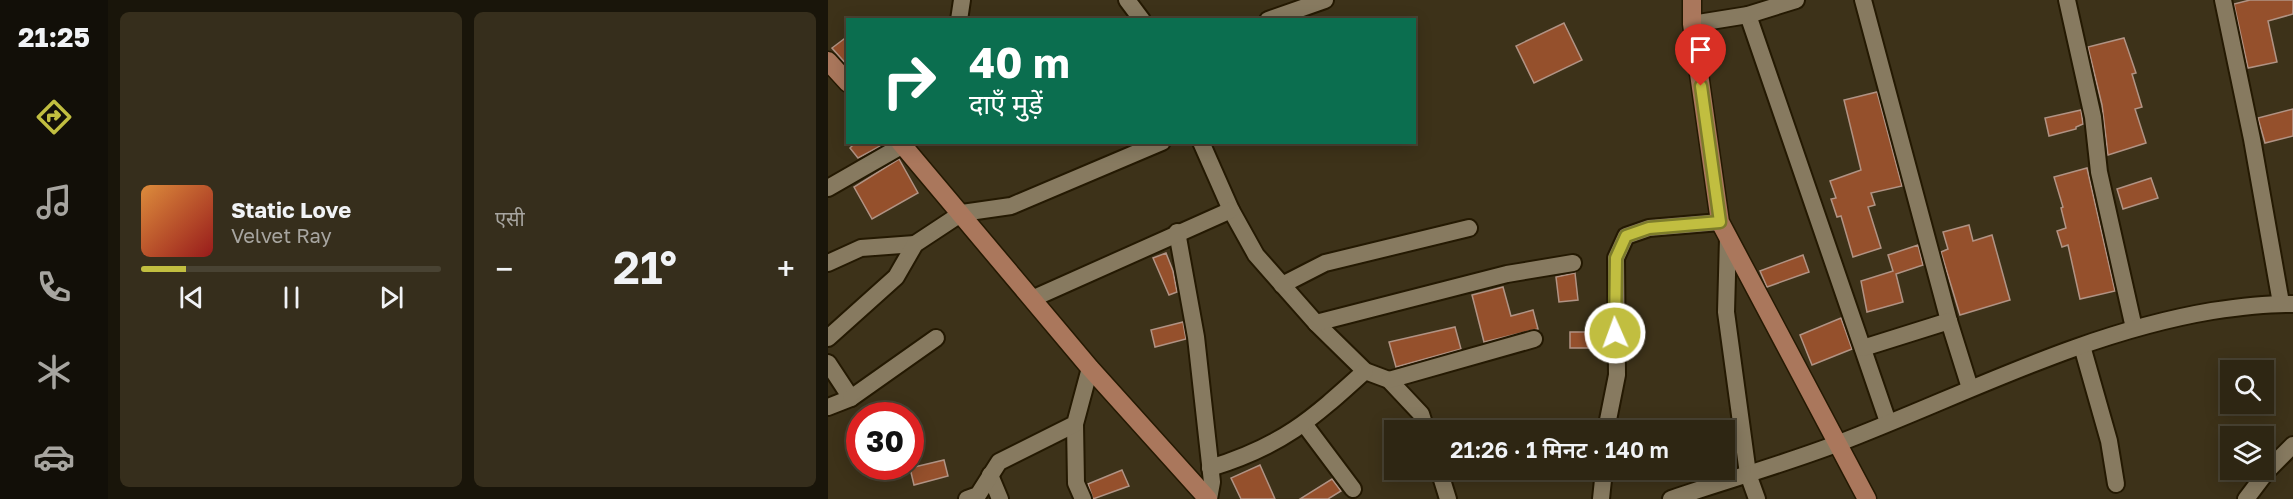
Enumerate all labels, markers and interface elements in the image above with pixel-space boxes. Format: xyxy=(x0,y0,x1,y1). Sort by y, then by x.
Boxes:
text: 21:25 xyxy=(18,21,90,53)
pin xyxy=(1675,24,1726,86)
icon: arrive xyxy=(1684,33,1717,66)
text: 40 m xyxy=(969,37,1070,87)
icon: right xyxy=(870,42,948,120)
text: दाएँ मुड़ें xyxy=(969,88,1043,120)
icon: directions xyxy=(33,96,75,138)
icon: music xyxy=(33,181,75,223)
text: Static Love xyxy=(231,196,351,223)
text: एसी xyxy=(495,206,525,230)
text: Velvet Ray xyxy=(231,223,332,247)
text: 21° xyxy=(613,240,677,294)
text: − xyxy=(495,249,513,288)
text: + xyxy=(777,249,795,288)
icon: phone xyxy=(33,266,75,308)
icon: previous xyxy=(175,281,208,314)
icon: pause xyxy=(275,281,308,314)
icon: next xyxy=(375,281,408,314)
position arrow xyxy=(1583,301,1647,365)
icon: climate xyxy=(33,351,75,393)
map controls xyxy=(2220,360,2274,480)
button: search xyxy=(2220,360,2274,414)
speed limit sign: 30 xyxy=(846,402,924,480)
button: layers xyxy=(2220,426,2274,480)
icon: car xyxy=(33,436,75,478)
text: 21:26 · 1 मिनट · 140 m xyxy=(1450,436,1669,463)

